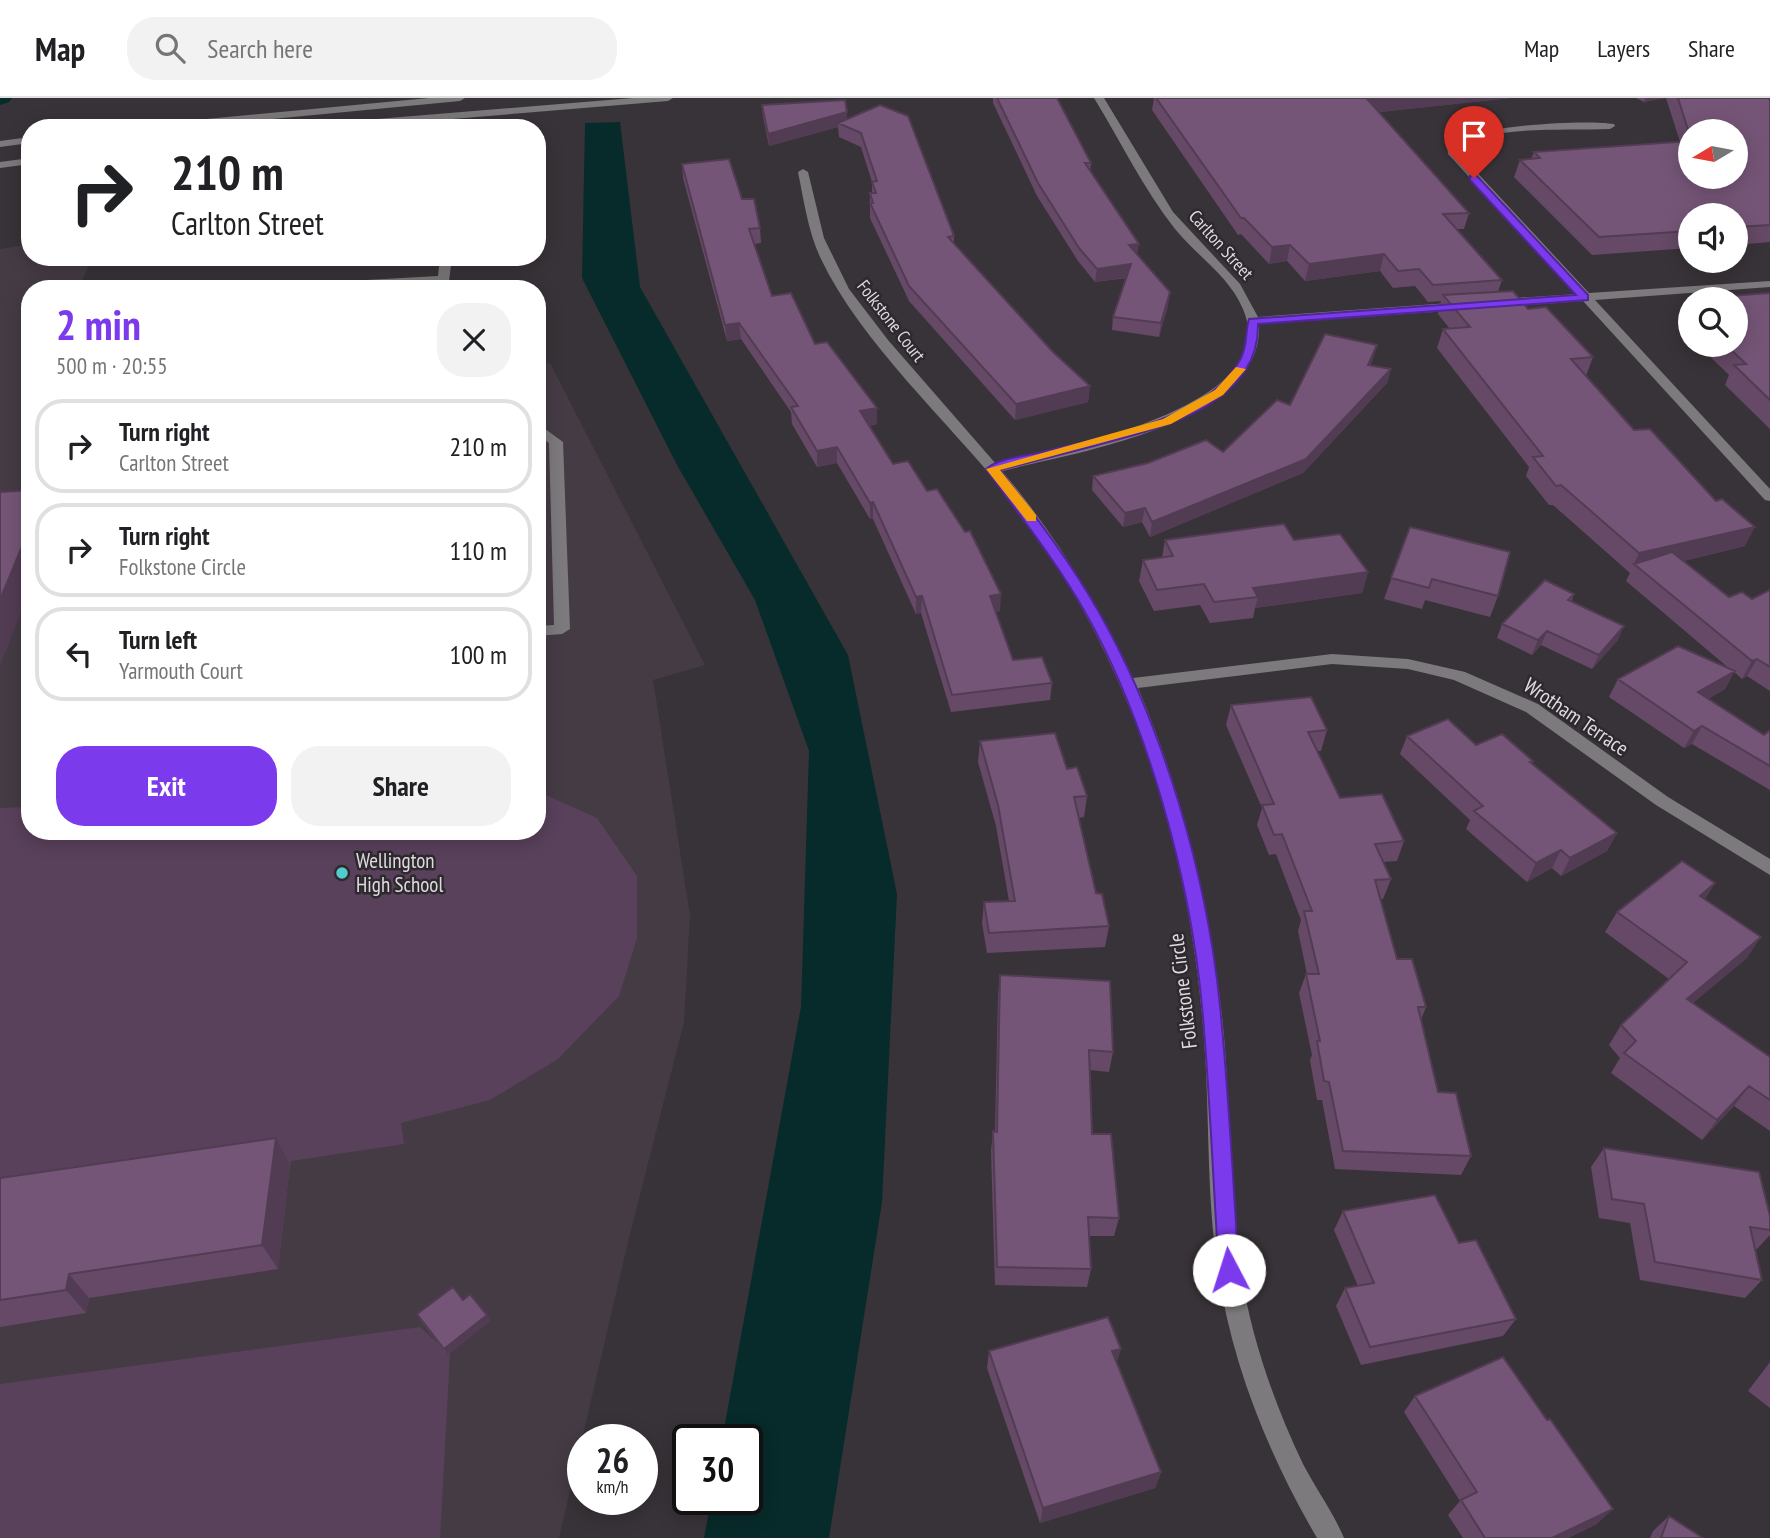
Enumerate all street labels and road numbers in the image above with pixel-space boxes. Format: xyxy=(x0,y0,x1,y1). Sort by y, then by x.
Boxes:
street label: Carlton Street xyxy=(1184,205,1259,284)
street label: Folkstone Court xyxy=(852,275,931,366)
street label: Wrotham Terrace xyxy=(1519,672,1634,762)
street label: Folkstone Circle xyxy=(1162,932,1203,1050)

